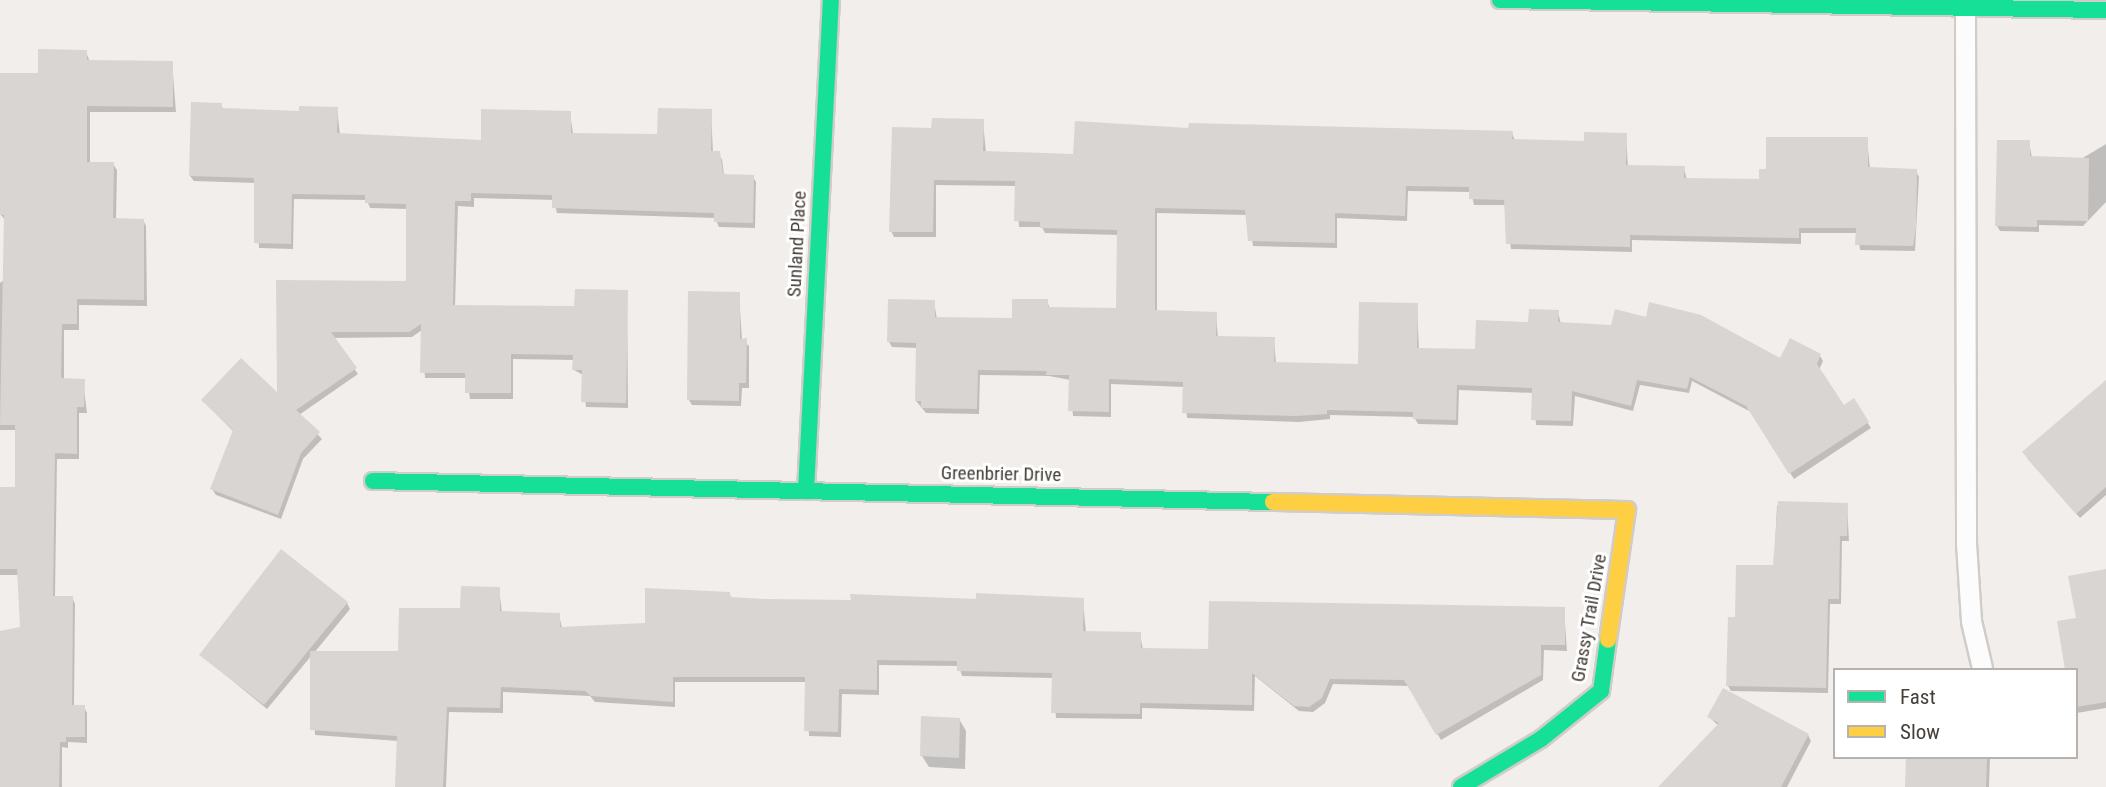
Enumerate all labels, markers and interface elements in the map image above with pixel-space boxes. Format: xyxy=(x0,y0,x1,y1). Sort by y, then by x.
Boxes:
street label: Sunland Place xyxy=(783,190,811,298)
street label: Greenbrier Drive xyxy=(941,462,1061,486)
street label: Grassy Trail Drive xyxy=(1566,552,1612,684)
legend xyxy=(1833,668,2078,759)
text: Fast xyxy=(1900,685,1936,709)
text: Slow xyxy=(1900,720,1940,744)

